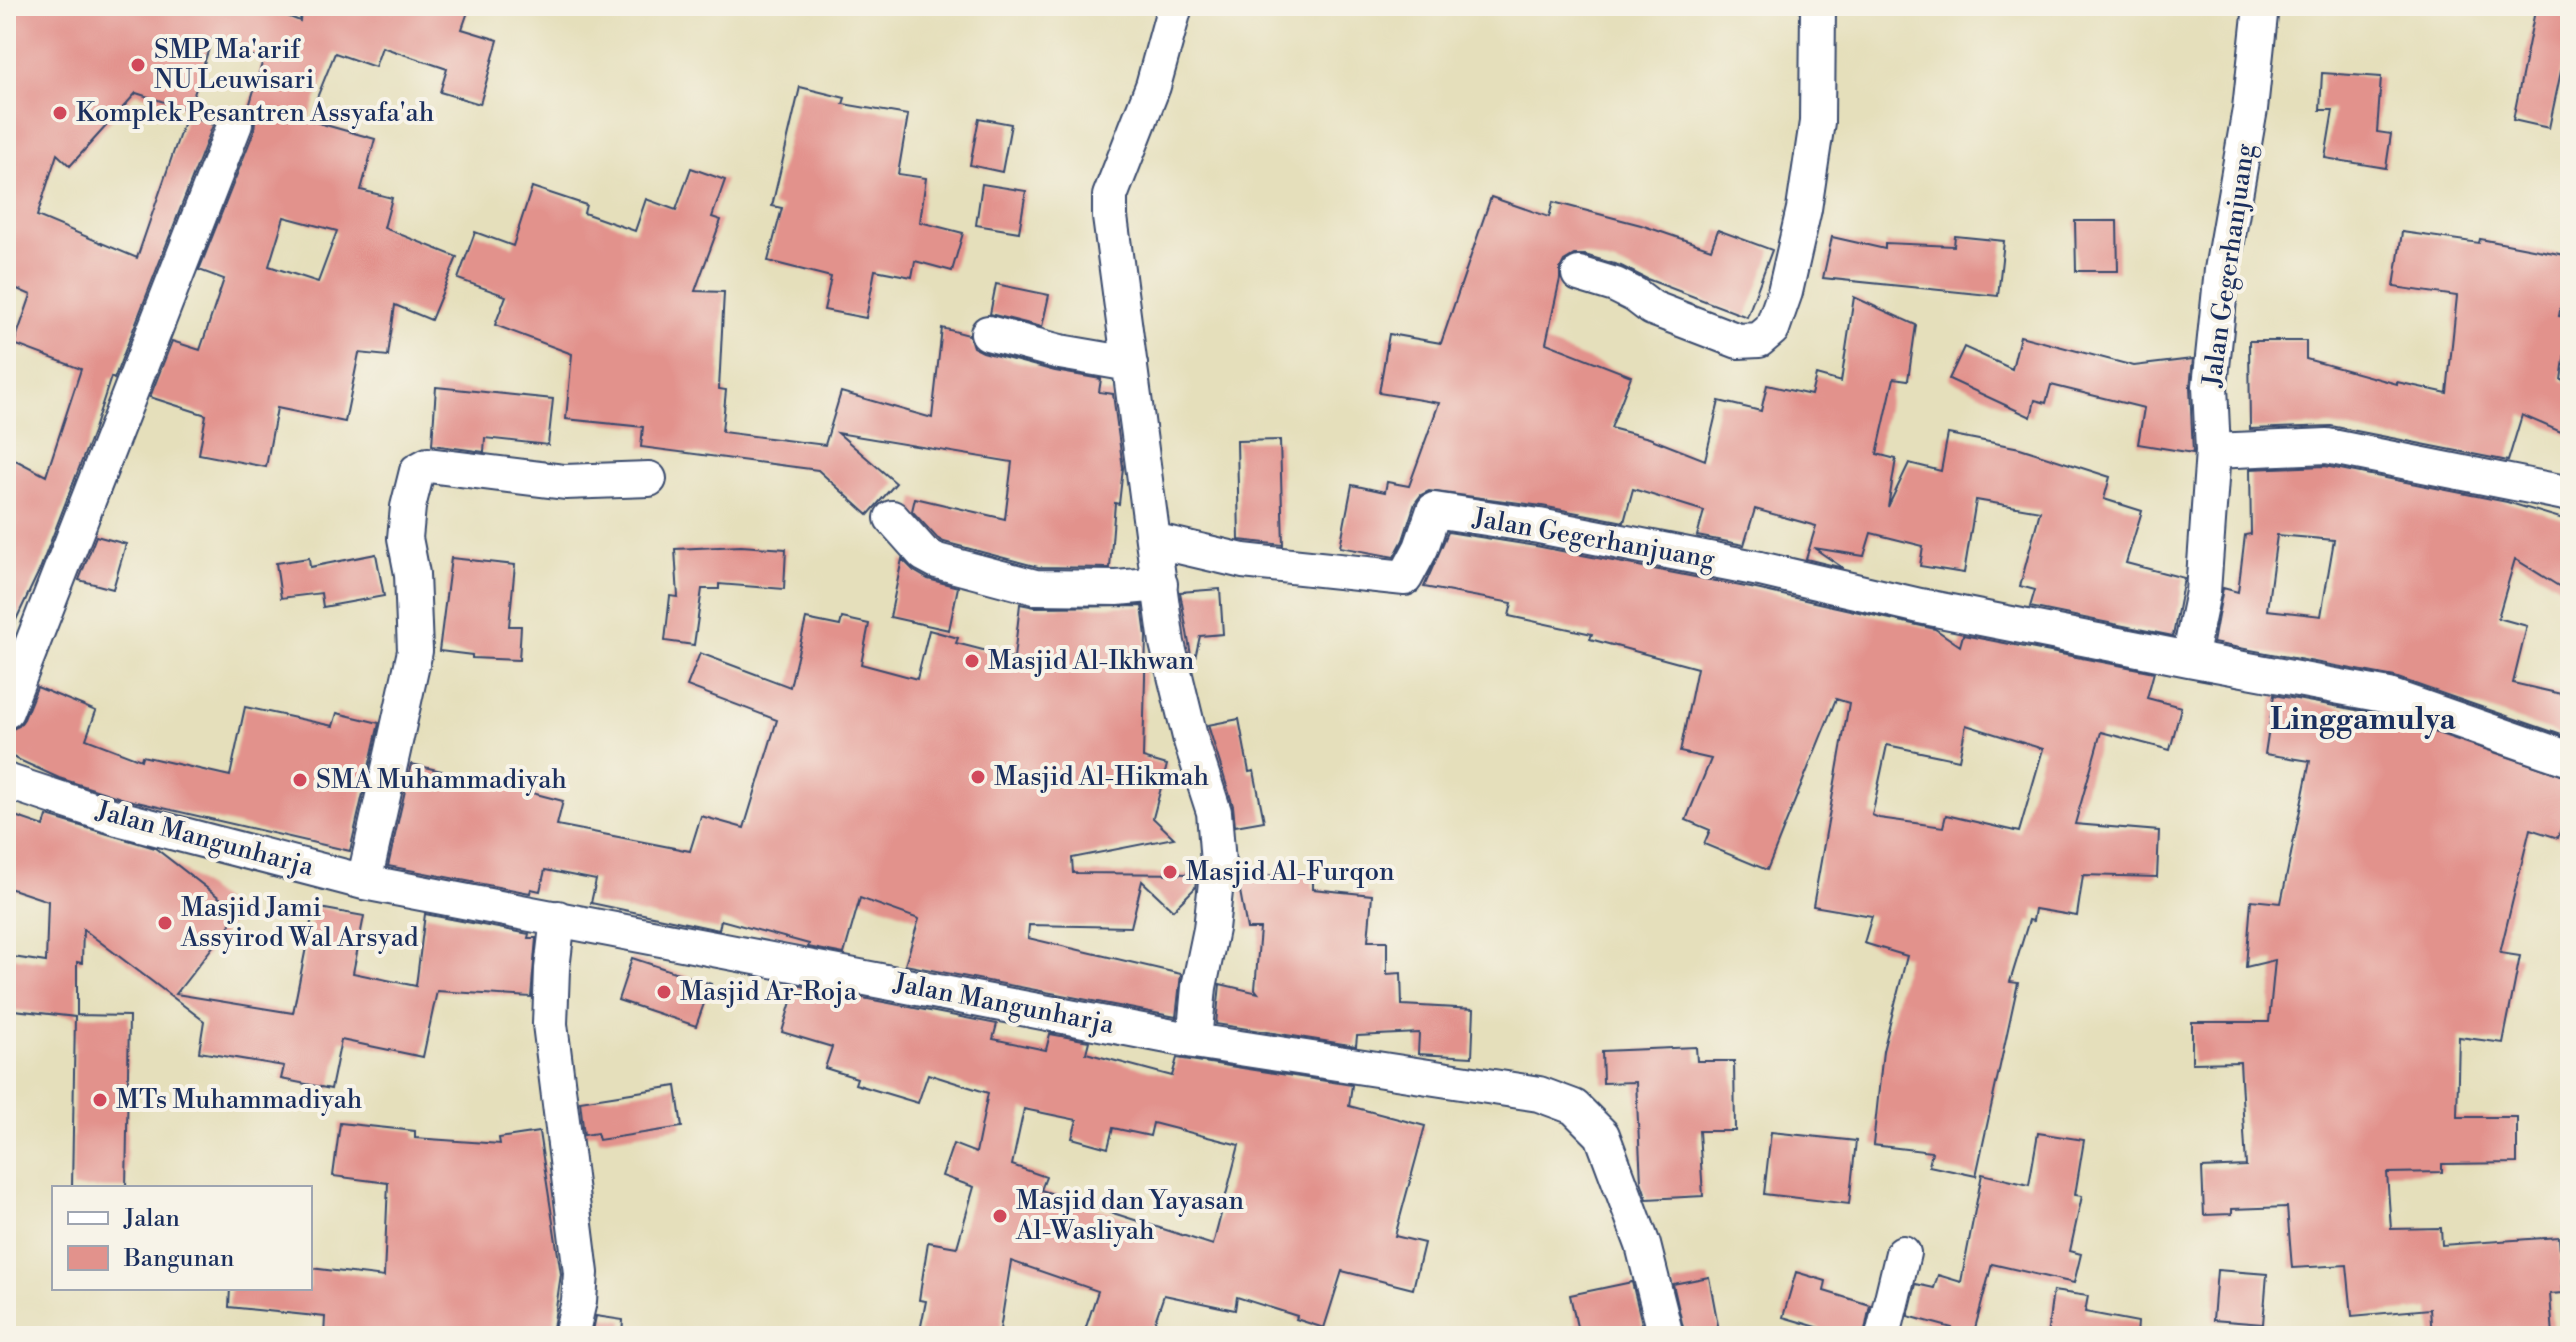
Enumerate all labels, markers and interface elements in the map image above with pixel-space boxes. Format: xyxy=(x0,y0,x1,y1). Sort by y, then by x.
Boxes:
place label: SMP Ma'arif NU Leuwisari xyxy=(154,34,314,96)
marker: SMP Ma'arif NU Leuwisari xyxy=(129,56,147,74)
place label: Komplek Pesantren Assyafa'ah xyxy=(76,97,434,129)
marker: Komplek Pesantren Assyafa'ah xyxy=(51,104,69,122)
street label: Jalan Gegerhanjuang xyxy=(2196,141,2262,390)
street label: Jalan Gegerhanjuang xyxy=(1470,502,1718,576)
place label: Masjid Al-Ikhwan xyxy=(988,645,1194,677)
marker: Masjid Al-Ikhwan xyxy=(963,652,981,670)
district label: Linggamulya xyxy=(2270,701,2457,739)
place label: Masjid Al-Hikmah xyxy=(994,761,1209,793)
place label: SMA Muhammadiyah xyxy=(316,764,567,796)
marker: Masjid Al-Hikmah xyxy=(969,768,987,786)
marker: SMA Muhammadiyah xyxy=(291,771,309,789)
street label: Jalan Mangunharja xyxy=(92,794,318,884)
place label: Masjid Al-Furqon xyxy=(1186,856,1395,888)
marker: Masjid Al-Furqon xyxy=(1161,863,1179,881)
place label: Masjid Jami Assyirod Wal Arsyad xyxy=(180,892,419,954)
marker: Masjid Jami Assyirod Wal Arsyad xyxy=(156,914,174,932)
street label: Jalan Mangunharja xyxy=(890,967,1118,1041)
place label: Masjid Ar-Roja xyxy=(680,976,858,1008)
marker: Masjid Ar-Roja xyxy=(655,983,673,1001)
place label: MTs Muhammadiyah xyxy=(116,1084,362,1116)
marker: MTs Muhammadiyah xyxy=(91,1091,109,1109)
place label: Masjid dan Yayasan Al-Wasliyah xyxy=(1015,1185,1244,1247)
legend xyxy=(52,1186,312,1290)
text: Jalan xyxy=(123,1204,180,1234)
marker: Masjid dan Yayasan Al-Wasliyah xyxy=(991,1207,1009,1225)
text: Bangunan xyxy=(123,1244,234,1274)

